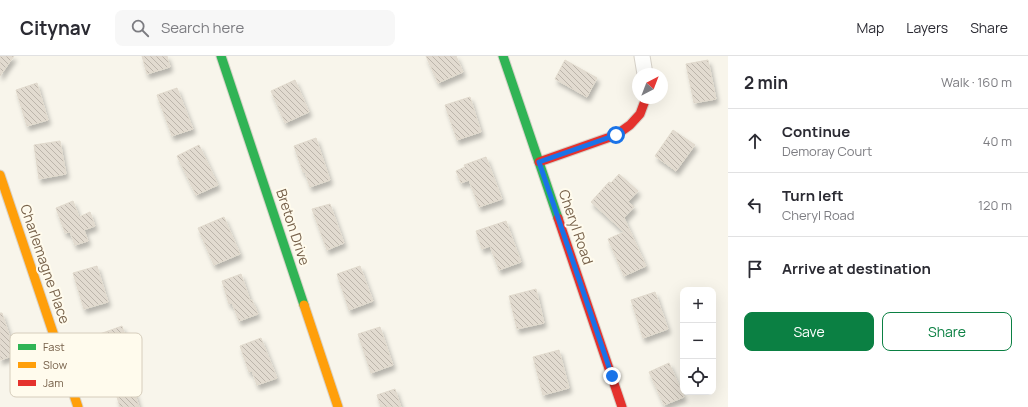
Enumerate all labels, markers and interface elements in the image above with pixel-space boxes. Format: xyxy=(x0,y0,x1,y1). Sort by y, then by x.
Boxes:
search box xyxy=(115,10,395,46)
text: Citynav xyxy=(20,15,91,41)
icon: search xyxy=(129,17,151,39)
text: Search here xyxy=(161,17,244,38)
text: Map xyxy=(856,18,884,37)
text: Layers xyxy=(906,18,948,37)
text: Share xyxy=(970,18,1008,37)
north arrow xyxy=(632,68,668,104)
text: 2 min xyxy=(744,71,788,94)
text: Walk · 160 m xyxy=(941,73,1012,91)
text: Continue xyxy=(782,121,850,142)
route start xyxy=(607,126,625,144)
icon: ahead xyxy=(744,130,766,152)
text: 40 m xyxy=(983,132,1012,150)
text: Demoray Court xyxy=(782,142,872,160)
text: Turn left xyxy=(782,185,844,206)
street label: Breton Drive xyxy=(272,186,315,267)
street label: Cheryl Road xyxy=(555,187,598,267)
icon: left xyxy=(744,194,766,216)
text: 120 m xyxy=(978,196,1012,214)
street label: Charlemagne Place xyxy=(16,202,75,326)
text: Cheryl Road xyxy=(782,206,855,224)
icon: arrive xyxy=(744,258,766,280)
text: Arrive at destination xyxy=(782,258,931,279)
map controls xyxy=(680,287,716,395)
button: + xyxy=(680,287,716,323)
button: Save xyxy=(744,312,874,351)
button: Share xyxy=(882,312,1012,351)
button: − xyxy=(680,323,716,359)
legend xyxy=(10,333,142,397)
text: Fast xyxy=(43,339,65,354)
text: Slow xyxy=(43,357,68,372)
button: locate xyxy=(680,359,716,395)
route end xyxy=(603,367,621,385)
text: Jam xyxy=(43,375,64,390)

